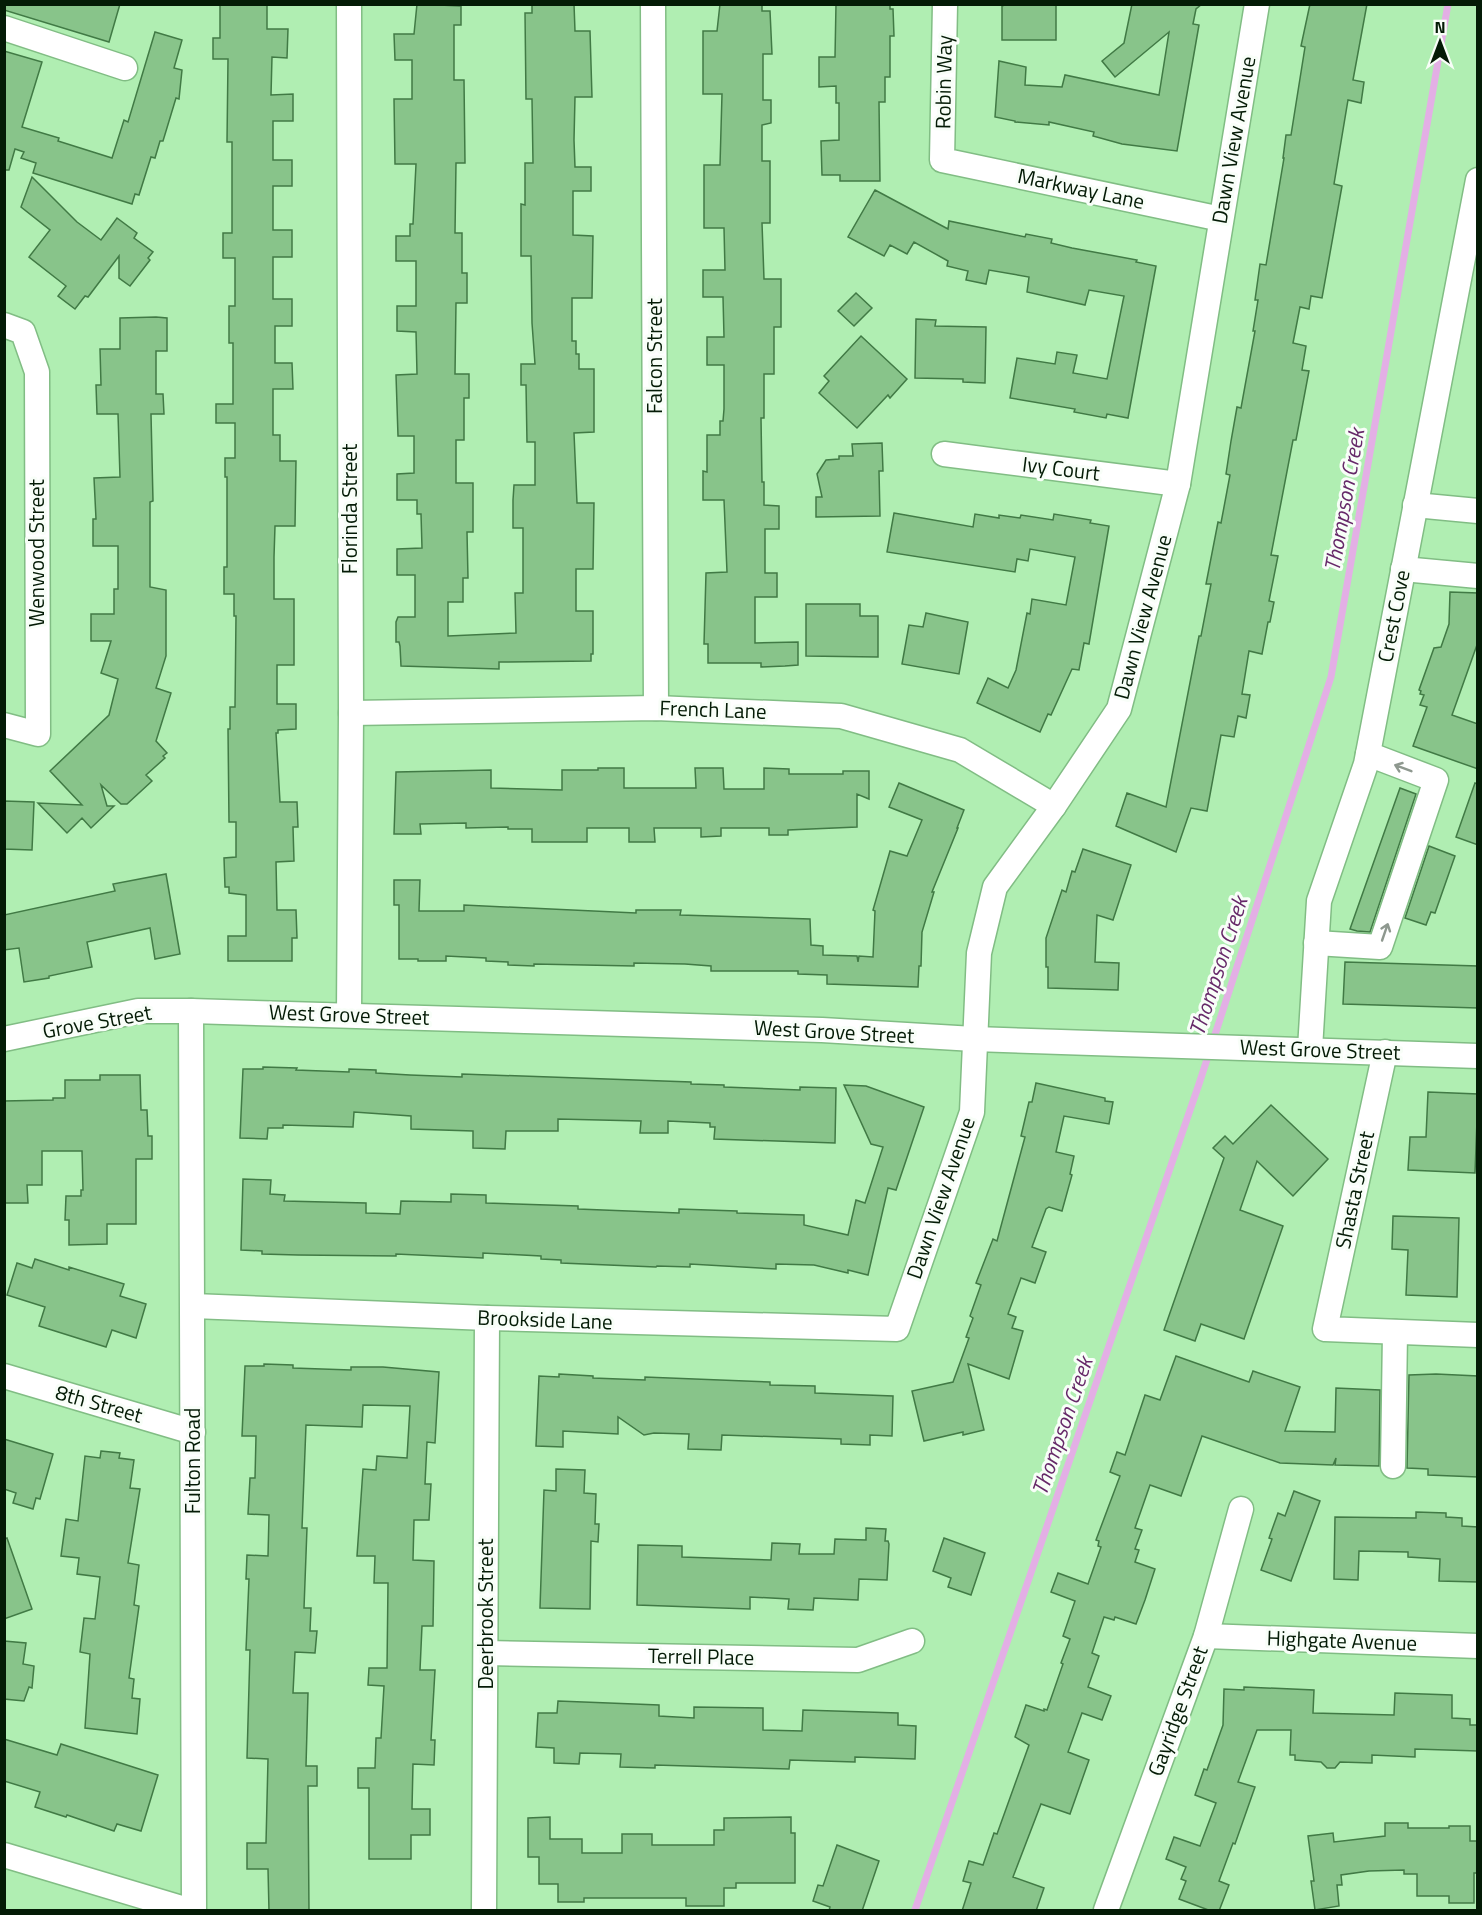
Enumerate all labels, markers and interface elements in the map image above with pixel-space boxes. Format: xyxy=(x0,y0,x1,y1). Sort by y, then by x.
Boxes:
north arrow xyxy=(1410,12,1470,72)
text: N xyxy=(1434,15,1446,39)
street label: Robin Way xyxy=(926,35,960,129)
street label: Dawn View Avenue xyxy=(1203,54,1263,226)
street label: Markway Lane xyxy=(1015,159,1148,217)
street label: Falcon Street xyxy=(638,297,670,414)
water label: Thompson Creek xyxy=(1315,424,1374,574)
street label: Florinda Street xyxy=(333,443,365,574)
street label: Ivy Court xyxy=(1020,447,1102,489)
street label: Wenwood Street xyxy=(20,478,52,627)
street label: Dawn View Avenue xyxy=(1105,531,1179,703)
street label: Crest Cove xyxy=(1368,567,1418,665)
street label: French Lane xyxy=(659,691,767,727)
one-way arrow xyxy=(1395,762,1413,773)
water label: Thompson Creek xyxy=(1180,890,1257,1040)
one-way arrow xyxy=(1381,923,1392,942)
street label: West Grove Street xyxy=(268,995,431,1033)
street label: Grove Street xyxy=(40,996,154,1046)
street label: West Grove Street xyxy=(753,1011,916,1051)
street label: West Grove Street xyxy=(1239,1030,1402,1068)
street label: Dawn View Avenue xyxy=(897,1112,983,1283)
street label: Shasta Street xyxy=(1326,1127,1382,1252)
street label: Brookside Lane xyxy=(477,1301,613,1337)
water label: Thompson Creek xyxy=(1022,1350,1102,1500)
street label: 8th Street xyxy=(52,1375,147,1431)
street label: Fulton Road xyxy=(176,1408,208,1514)
street label: Deerbrook Street xyxy=(469,1538,501,1690)
street label: Highgate Avenue xyxy=(1266,1621,1418,1659)
street label: Terrell Place xyxy=(648,1639,755,1673)
street label: Gayridge Street xyxy=(1139,1640,1216,1780)

